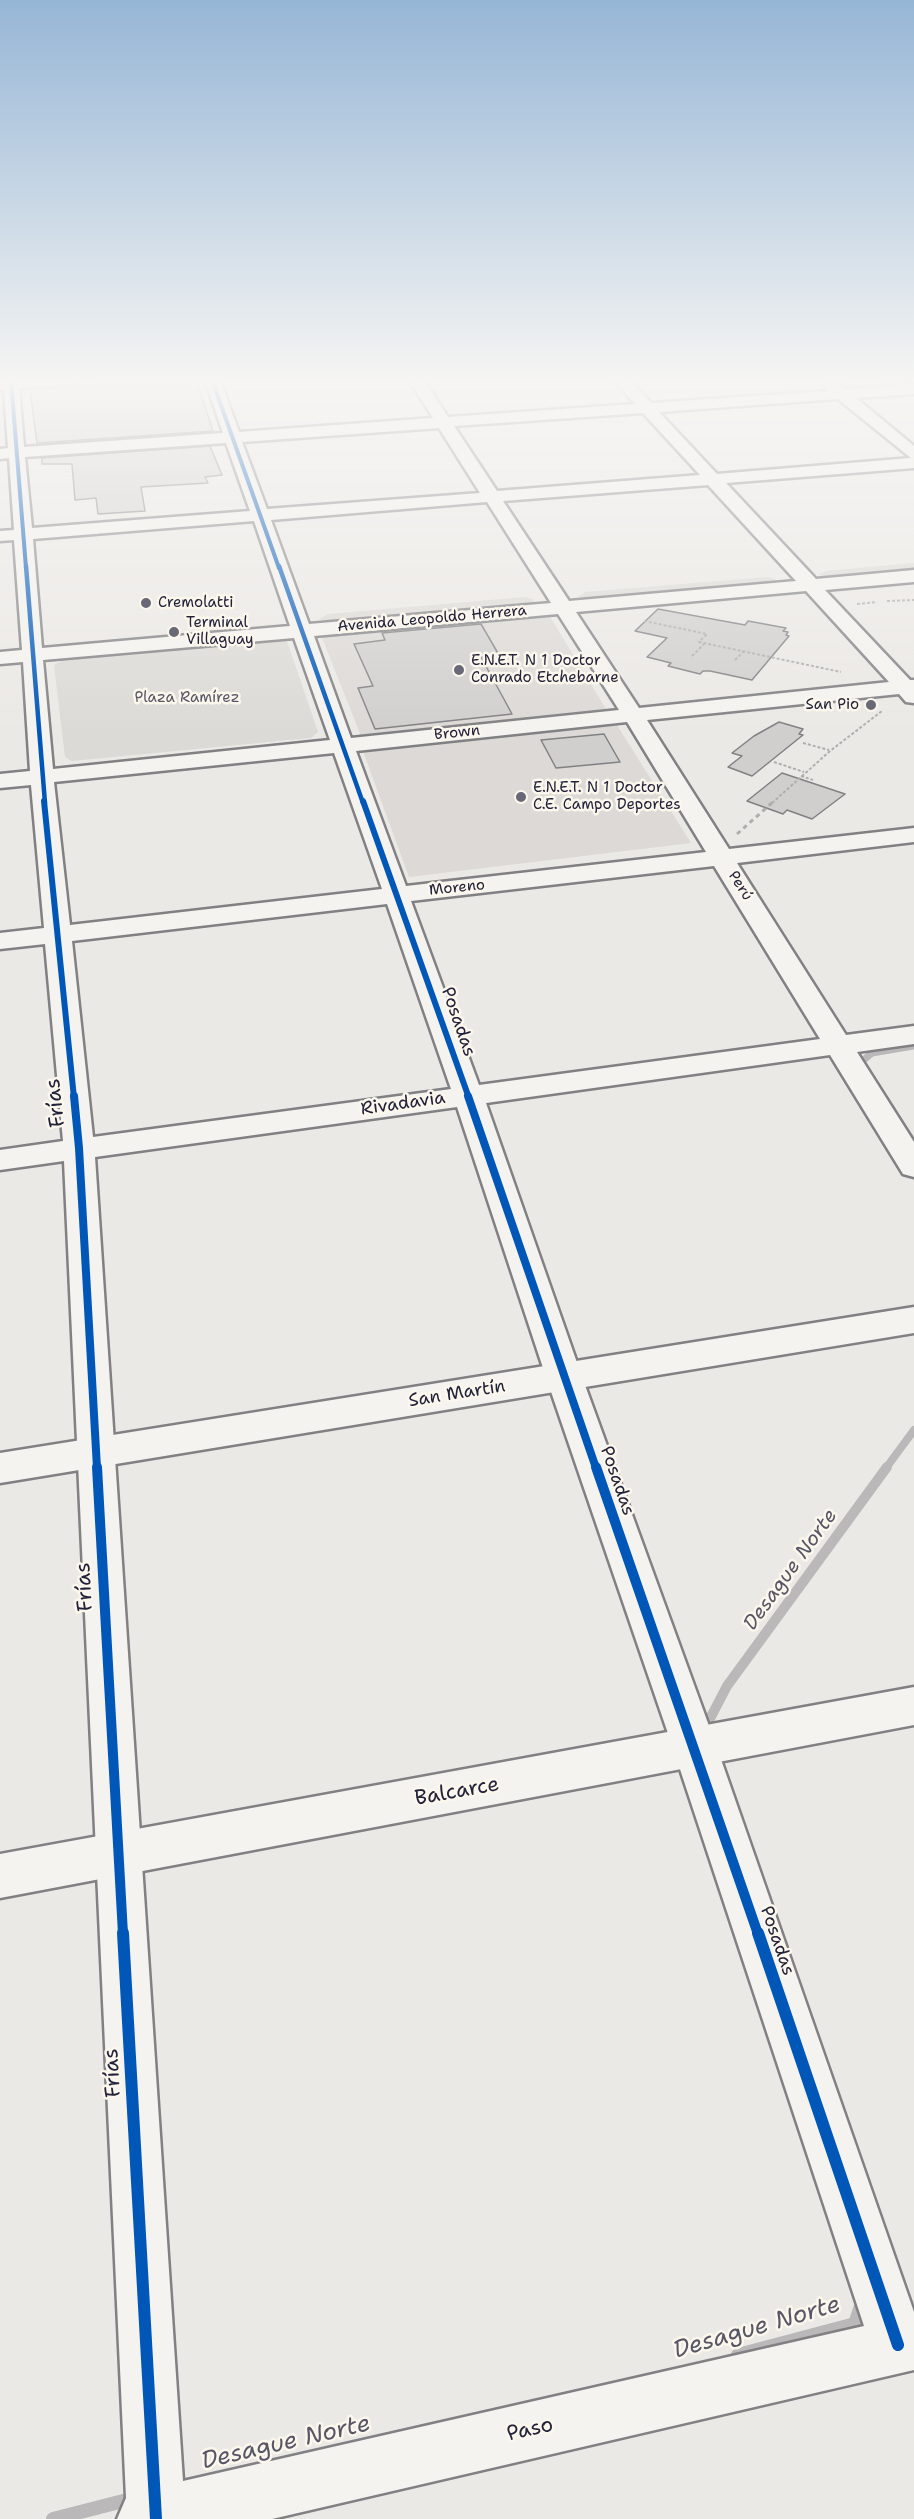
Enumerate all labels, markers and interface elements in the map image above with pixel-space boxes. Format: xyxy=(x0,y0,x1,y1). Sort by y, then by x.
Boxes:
place label: Cremolatti xyxy=(158,594,233,612)
marker: Cremolatti xyxy=(139,596,153,610)
street label: Avenida Leopoldo Herrera xyxy=(337,602,527,636)
place label: Terminal Villaguay xyxy=(186,614,254,649)
marker: Terminal Villaguay xyxy=(167,625,181,639)
place label: E.N.E.T. N 1 Doctor Conrado Etchebarne xyxy=(471,652,619,687)
marker: E.N.E.T. N 1 Doctor Conrado Etchebarne xyxy=(452,663,466,677)
park label: Plaza Ramírez xyxy=(134,689,240,707)
place label: San Pio xyxy=(806,696,859,714)
marker: San Pio xyxy=(864,698,878,712)
street label: Brown xyxy=(433,722,481,744)
place label: E.N.E.T. N 1 Doctor C.E. Campo Deportes xyxy=(533,779,681,814)
marker: E.N.E.T. N 1 Doctor C.E. Campo Deportes xyxy=(514,790,528,804)
street label: Perú xyxy=(724,868,756,904)
street label: Moreno xyxy=(428,876,486,900)
street label: Posadas xyxy=(436,985,480,1059)
street label: Frías xyxy=(41,1077,71,1129)
street label: Rivadavia xyxy=(359,1087,447,1121)
street label: San Martín xyxy=(407,1376,507,1412)
street label: Posadas xyxy=(595,1444,639,1518)
water label: Desague Norte xyxy=(739,1505,843,1635)
street label: Frías xyxy=(71,1562,99,1612)
street label: Balcarce xyxy=(413,1772,501,1812)
street label: Posadas xyxy=(755,1904,799,1978)
street label: Frías xyxy=(99,2048,127,2098)
water label: Desague Norte xyxy=(670,2290,844,2366)
water label: Desague Norte xyxy=(199,2410,373,2476)
street label: Paso xyxy=(504,2412,556,2448)

